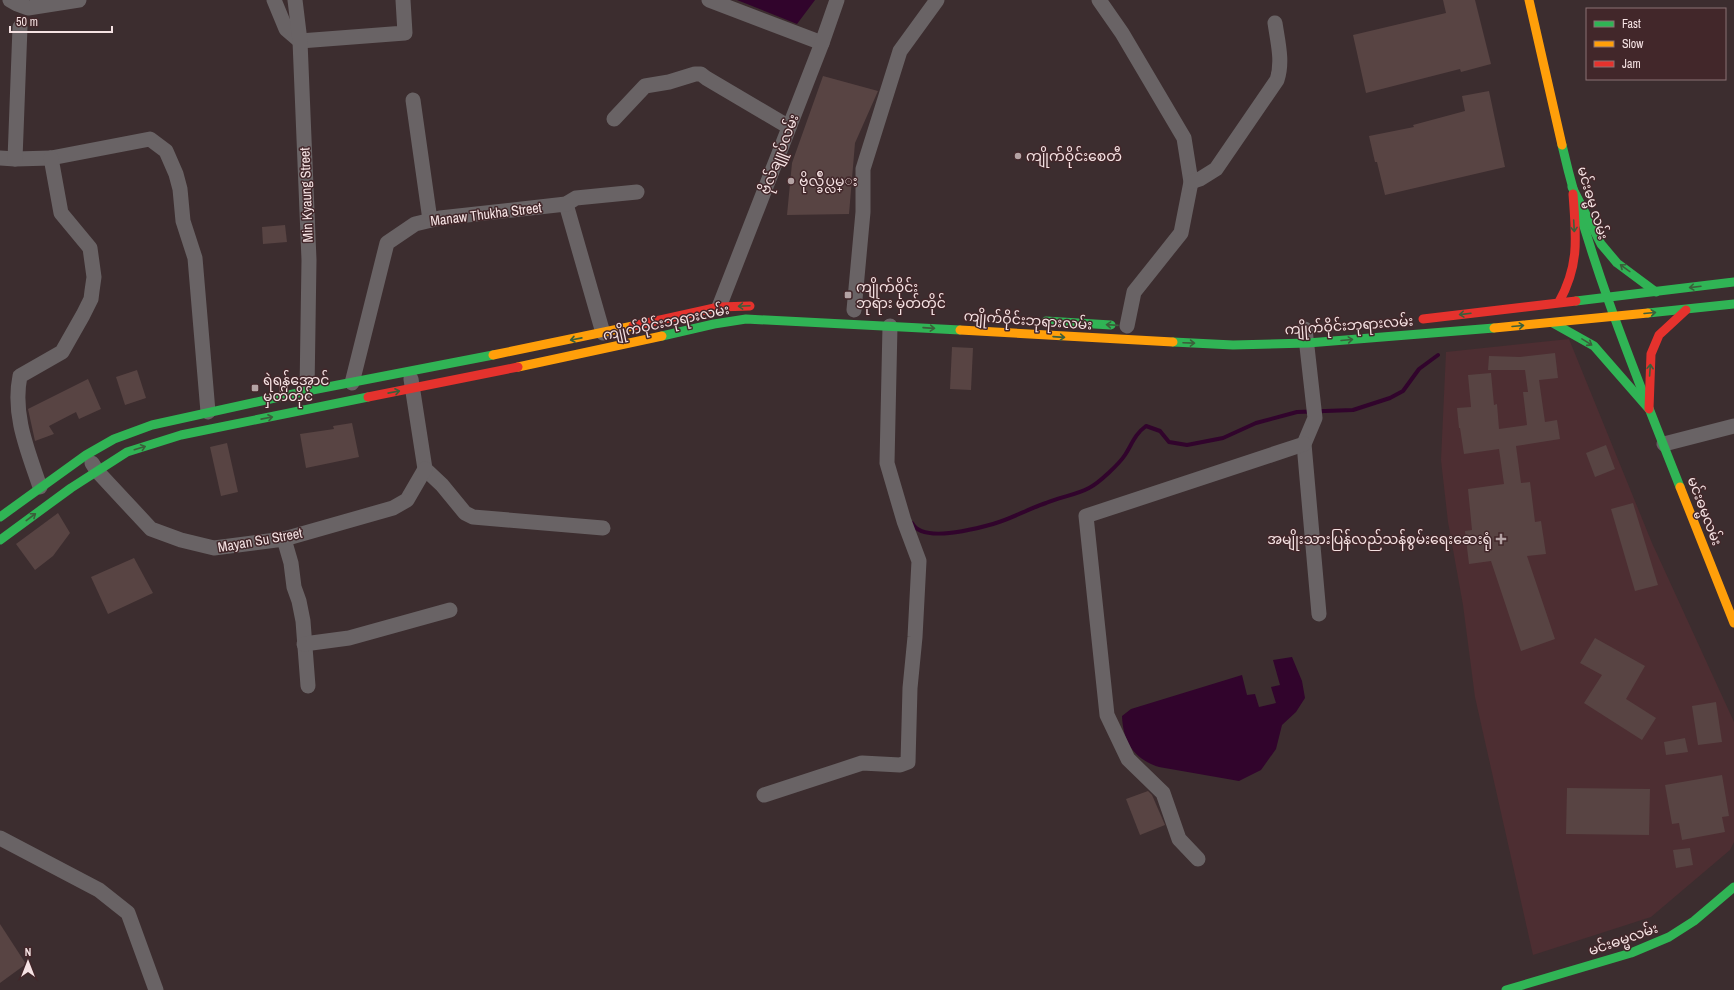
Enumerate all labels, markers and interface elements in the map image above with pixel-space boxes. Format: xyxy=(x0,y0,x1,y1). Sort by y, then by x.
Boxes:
scale bar xyxy=(10,8,112,34)
legend xyxy=(1586,8,1726,80)
text: 50 m xyxy=(16,14,38,30)
text: Fast xyxy=(1622,16,1641,32)
text: Slow xyxy=(1622,36,1644,52)
text: Jam xyxy=(1622,56,1641,72)
street label: ဗိုလ်ချူပ်လမ်း xyxy=(755,111,805,198)
place label: ကျိုက်ဝိုင်းစေတီ xyxy=(1026,146,1122,168)
street label: Min Kyaung Street xyxy=(295,147,317,243)
marker: ကျိုက်ဝိုင်းစေတီ xyxy=(1013,151,1023,161)
street label: မင်းဓမ္မ လမ်း xyxy=(1570,164,1614,243)
place label: ဗိုလ္ခ်ဳပ္လမ္း xyxy=(799,171,858,193)
marker: ဗိုလ္ခ်ဳပ္လမ္း xyxy=(786,176,796,186)
street label: Manaw Thukha Street xyxy=(429,198,543,230)
one-way arrow xyxy=(1571,219,1578,232)
one-way arrow xyxy=(1619,264,1630,272)
place label: ကျိုက်ဝိုင်း ဘုရား မှတ်တိုင် xyxy=(856,277,946,315)
one-way arrow xyxy=(1689,283,1702,291)
marker: ကျိုက်ဝိုင်း ဘုရား မှတ်တိုင် xyxy=(843,290,853,300)
street label: ကျိုက်ဝိုင်းဘုရားလမ်း xyxy=(601,299,731,347)
one-way arrow xyxy=(738,303,751,310)
street label: ကျိုက်ဝိုင်းဘုရားလမ်း xyxy=(963,306,1093,336)
one-way arrow xyxy=(1459,310,1472,318)
one-way arrow xyxy=(1643,310,1656,317)
street label: ကျိုက်ဝိုင်းဘုရားလမ်း xyxy=(1284,311,1414,341)
one-way arrow xyxy=(1106,321,1119,328)
one-way arrow xyxy=(1511,322,1524,329)
one-way arrow xyxy=(922,325,935,332)
one-way arrow xyxy=(1052,333,1065,340)
one-way arrow xyxy=(570,335,583,343)
one-way arrow xyxy=(1340,337,1353,344)
one-way arrow xyxy=(1581,338,1593,346)
one-way arrow xyxy=(1182,339,1195,347)
one-way arrow xyxy=(1646,364,1653,377)
place label: ရဲရန်အောင် မှတ်တိုင် xyxy=(263,370,329,408)
marker: ရဲရန်အောင် မှတ်တိုင် xyxy=(250,383,260,393)
one-way arrow xyxy=(387,388,400,396)
one-way arrow xyxy=(260,414,273,422)
one-way arrow xyxy=(134,444,147,451)
street label: မင်းဓမ္မလမ်း xyxy=(1681,474,1727,549)
one-way arrow xyxy=(26,513,37,521)
street label: Mayan Su Street xyxy=(216,524,304,556)
place label: အမျိုးသားပြန်လည်သန်စွမ်းရေးဆေးရုံ xyxy=(1267,529,1492,551)
marker: အမျိုးသားပြန်လည်သန်စွမ်းရေးဆေးရုံ xyxy=(1495,533,1507,545)
street label: မင်းဓမ္မလမ်း xyxy=(1586,918,1661,962)
north arrow xyxy=(8,942,48,982)
text: N xyxy=(25,945,31,959)

